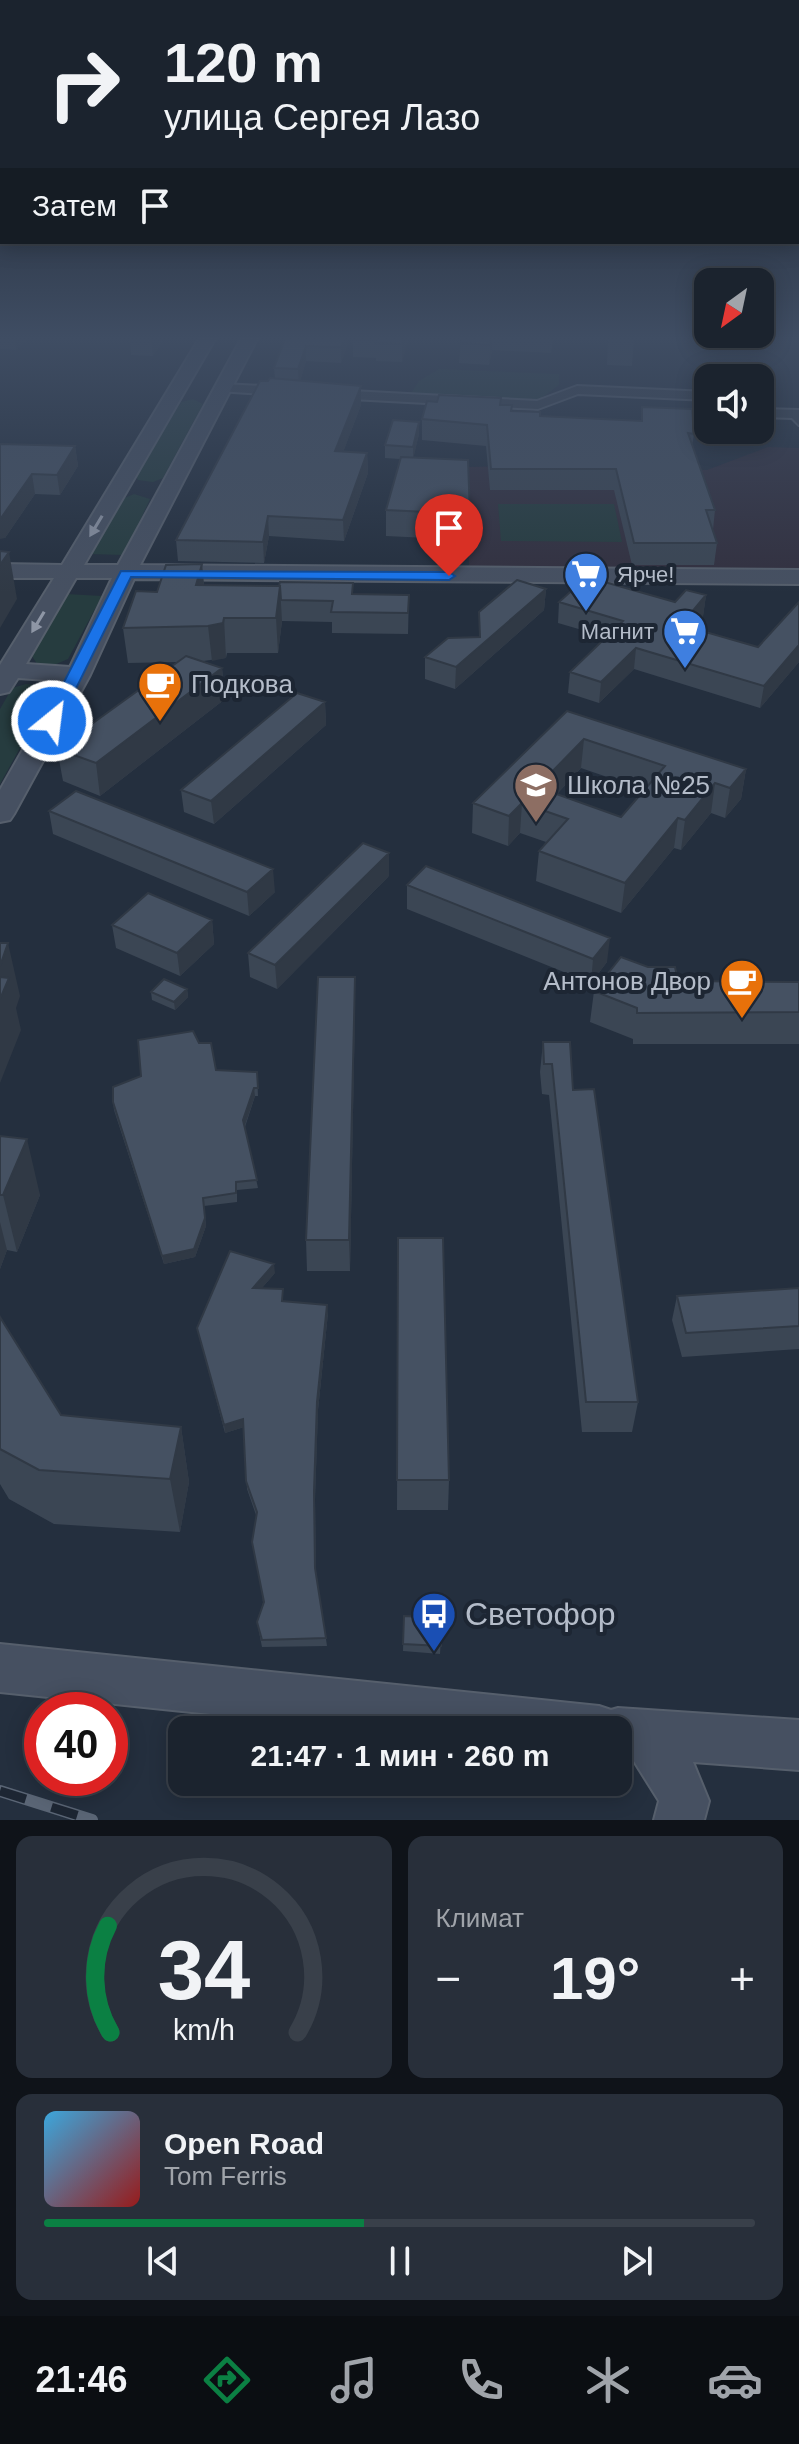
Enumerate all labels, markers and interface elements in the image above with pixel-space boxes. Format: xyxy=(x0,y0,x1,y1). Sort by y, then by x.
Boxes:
text: 120 m xyxy=(164,31,323,94)
icon: right xyxy=(32,32,136,136)
text: улица Сергея Лазо xyxy=(164,97,480,138)
icon: arrive xyxy=(133,184,177,228)
text: Затем xyxy=(32,189,117,222)
north arrow xyxy=(694,268,774,348)
map controls xyxy=(694,268,774,444)
button: sound xyxy=(694,364,774,444)
pin xyxy=(415,494,483,576)
icon: arrive xyxy=(427,506,471,550)
one-way arrow xyxy=(89,515,103,537)
supermarket icon: Ярче! xyxy=(562,550,610,613)
place label: Ярче! xyxy=(617,562,674,587)
supermarket icon: Магнит xyxy=(661,607,709,670)
one-way arrow xyxy=(32,611,46,633)
place label: Магнит xyxy=(581,619,654,644)
cafe icon: Подкова xyxy=(136,660,184,723)
place label: Подкова xyxy=(191,669,293,699)
position arrow xyxy=(10,679,94,763)
school or university icon: Школа №25 xyxy=(512,761,560,824)
place label: Школа №25 xyxy=(567,770,710,800)
cafe icon: Антонов Двор xyxy=(718,957,766,1020)
place label: Антонов Двор xyxy=(543,966,711,996)
bus stop icon: Светофор xyxy=(410,1590,458,1653)
place label: Светофор xyxy=(465,1596,616,1632)
speed limit sign: 40 xyxy=(24,1692,128,1796)
text: 21:47 · 1 мин · 260 m xyxy=(251,1739,549,1772)
text: Климат xyxy=(436,1903,524,1933)
text: 34 xyxy=(157,1924,250,2017)
text: 19° xyxy=(550,1945,641,2012)
text: − xyxy=(436,1954,461,2003)
text: + xyxy=(729,1954,755,2003)
text: km/h xyxy=(173,2014,235,2046)
text: Open Road xyxy=(164,2127,324,2160)
text: Tom Ferris xyxy=(164,2161,287,2191)
icon: previous xyxy=(141,2239,185,2283)
icon: pause xyxy=(378,2239,422,2283)
icon: next xyxy=(615,2239,659,2283)
icon: directions xyxy=(199,2352,255,2408)
icon: music xyxy=(326,2352,382,2408)
icon: phone xyxy=(453,2352,509,2408)
icon: climate xyxy=(580,2352,636,2408)
icon: car xyxy=(707,2352,763,2408)
text: 21:46 xyxy=(36,2359,128,2400)

